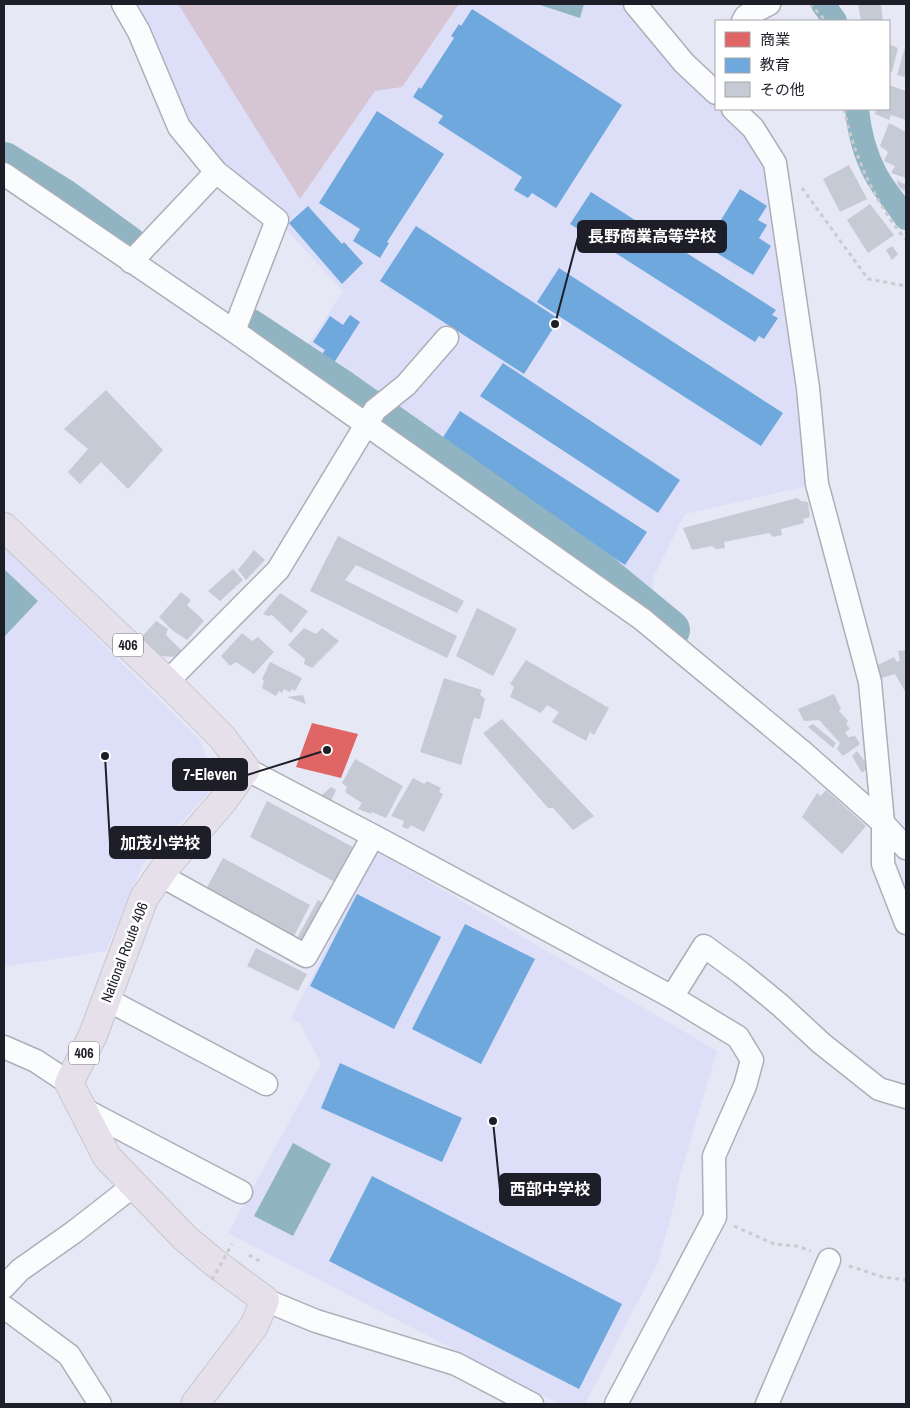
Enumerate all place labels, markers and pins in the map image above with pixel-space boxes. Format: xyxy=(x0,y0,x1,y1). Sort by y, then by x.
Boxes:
callout: 長野商業高等学校 xyxy=(578,221,726,252)
callout: 7-Eleven xyxy=(173,759,247,790)
callout: 加茂小学校 xyxy=(110,827,210,858)
callout: 西部中学校 xyxy=(500,1174,600,1205)

